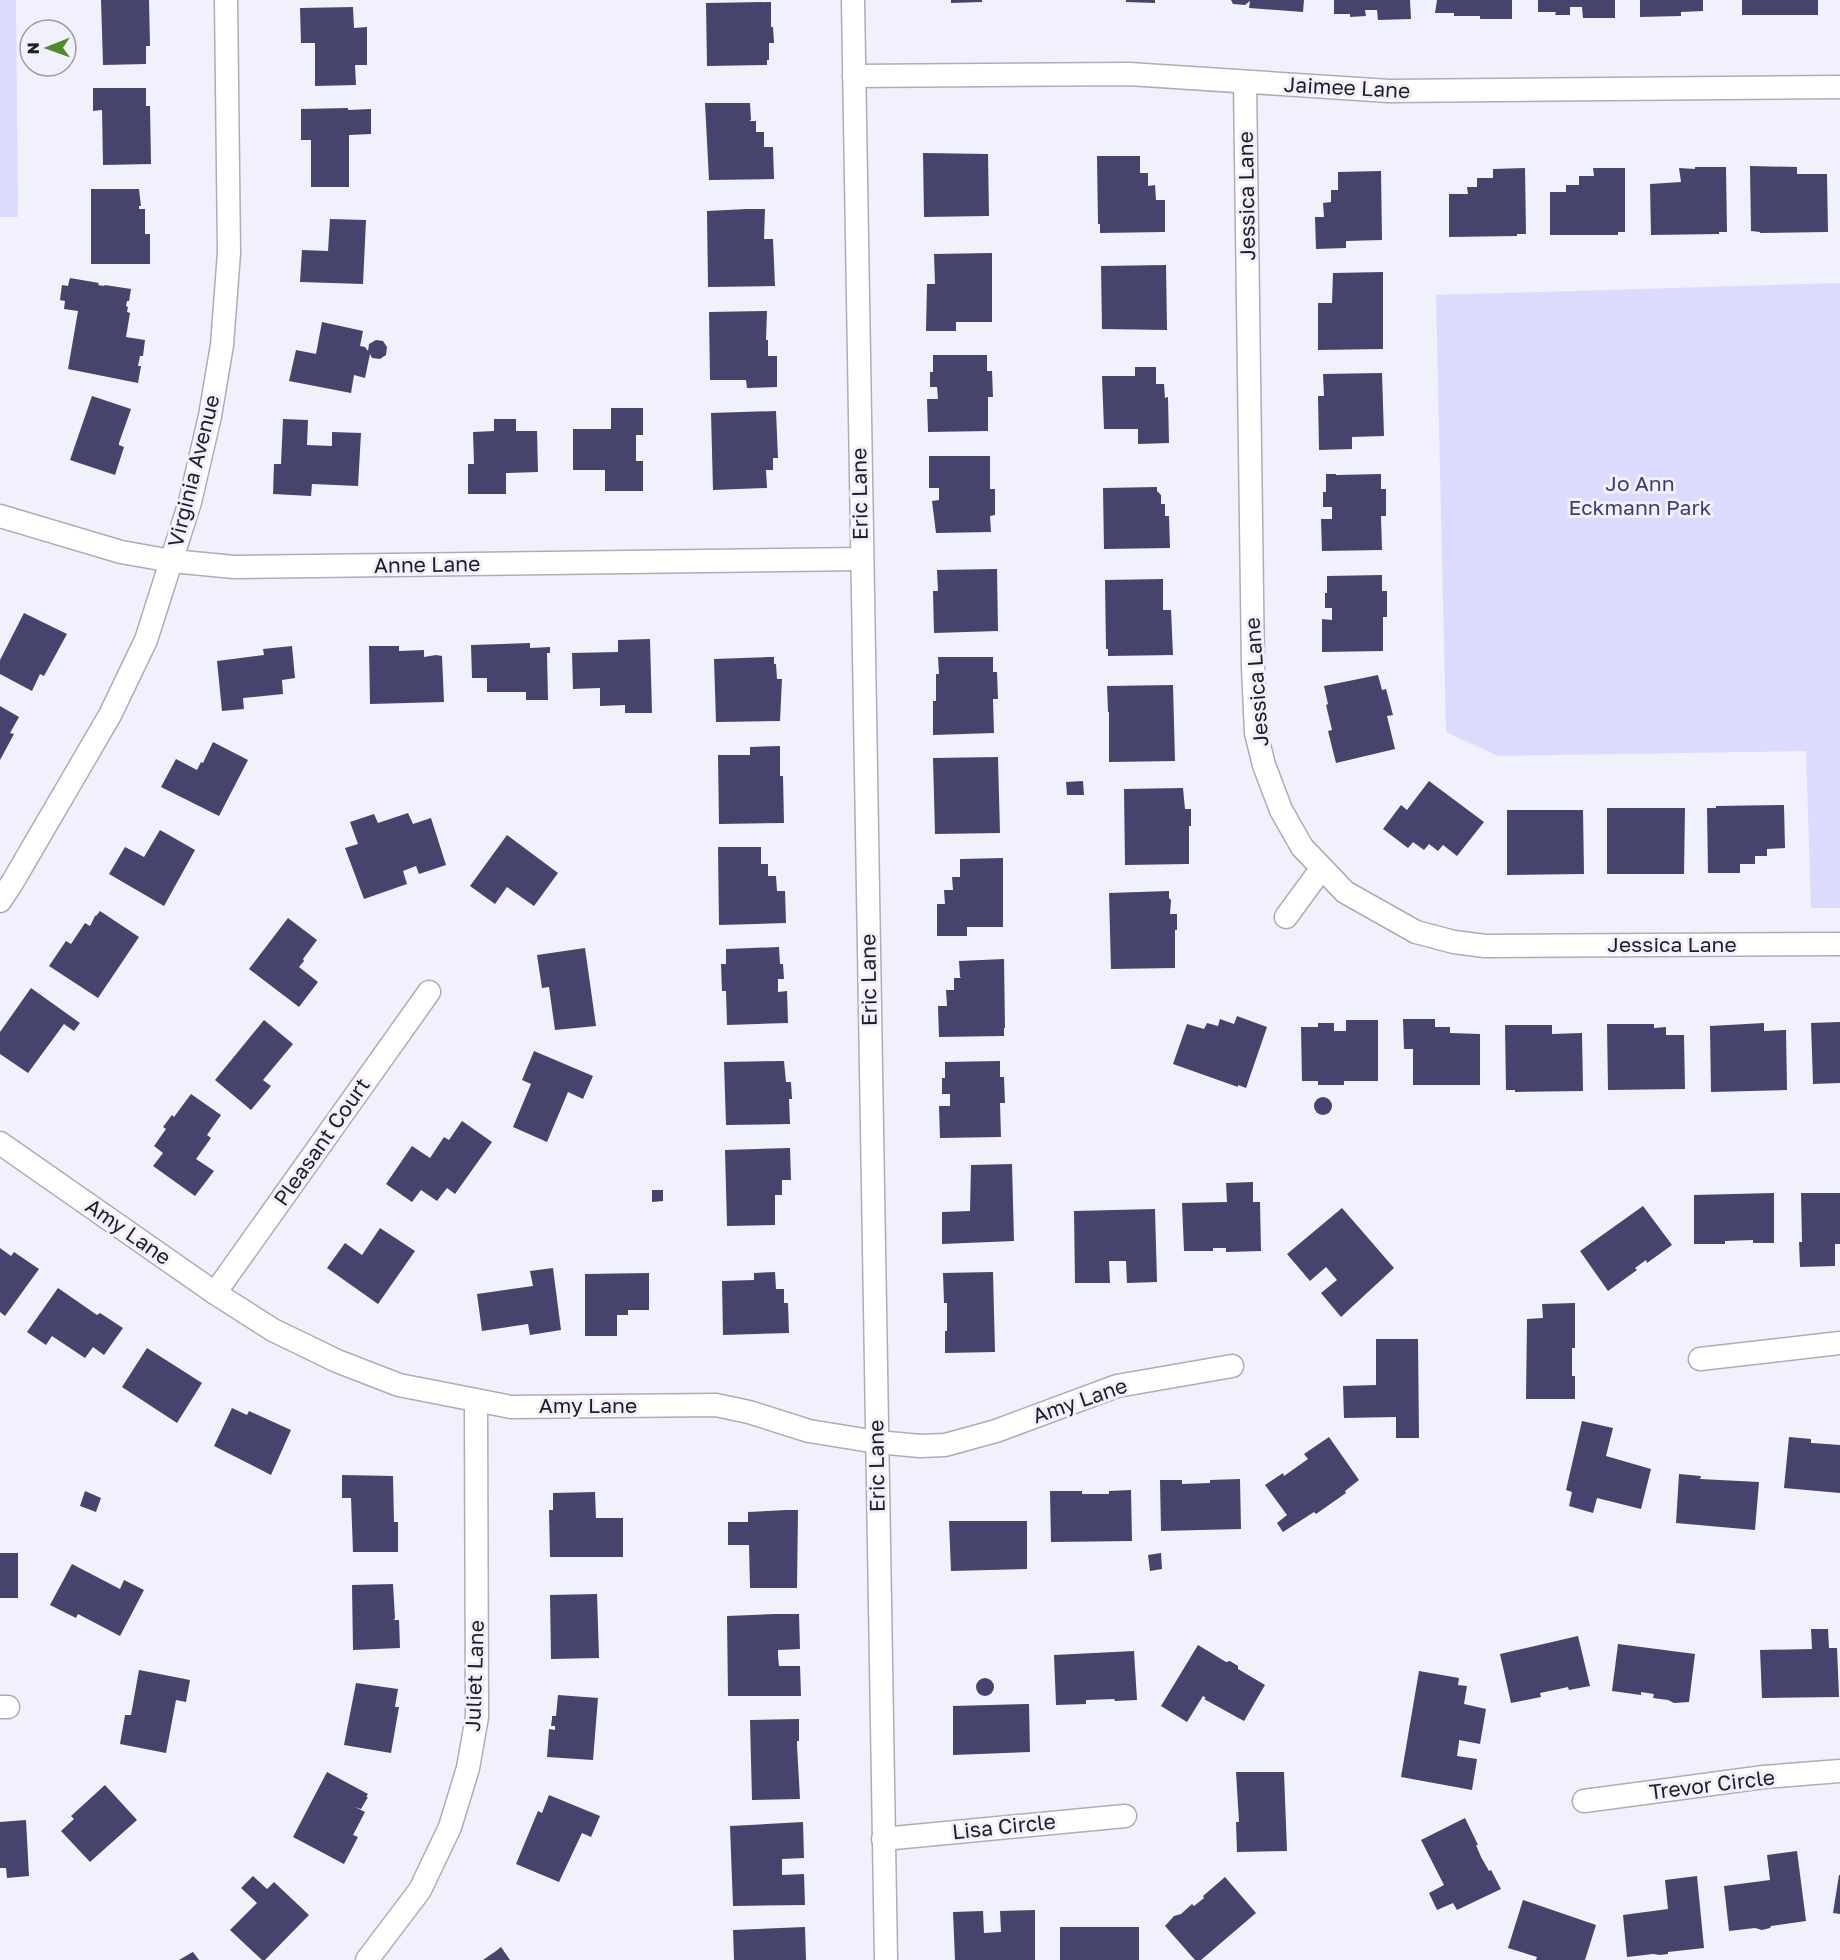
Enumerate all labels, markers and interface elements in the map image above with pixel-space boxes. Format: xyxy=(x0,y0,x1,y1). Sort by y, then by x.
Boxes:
north arrow xyxy=(18,18,78,78)
text: N xyxy=(23,42,43,55)
street label: Jaimee Lane xyxy=(1283,71,1411,103)
street label: Jessica Lane xyxy=(1232,131,1260,261)
street label: Virginia Avenue xyxy=(162,392,225,550)
street label: Eric Lane xyxy=(845,448,873,540)
park label: Jo Ann Eckmann Park xyxy=(1569,470,1712,520)
street label: Anne Lane xyxy=(374,550,480,578)
street label: Jessica Lane xyxy=(1239,617,1273,748)
street label: Jessica Lane xyxy=(1607,931,1737,957)
street label: Eric Lane xyxy=(854,934,882,1026)
street label: Pleasant Court xyxy=(267,1072,375,1210)
street label: Amy Lane xyxy=(81,1192,176,1270)
street label: Amy Lane xyxy=(1029,1372,1130,1428)
street label: Amy Lane xyxy=(539,1392,637,1418)
street label: Eric Lane xyxy=(862,1420,890,1512)
street label: Juliet Lane xyxy=(459,1620,489,1732)
street label: Trevor Circle xyxy=(1648,1763,1776,1805)
street label: Lisa Circle xyxy=(951,1808,1057,1844)

